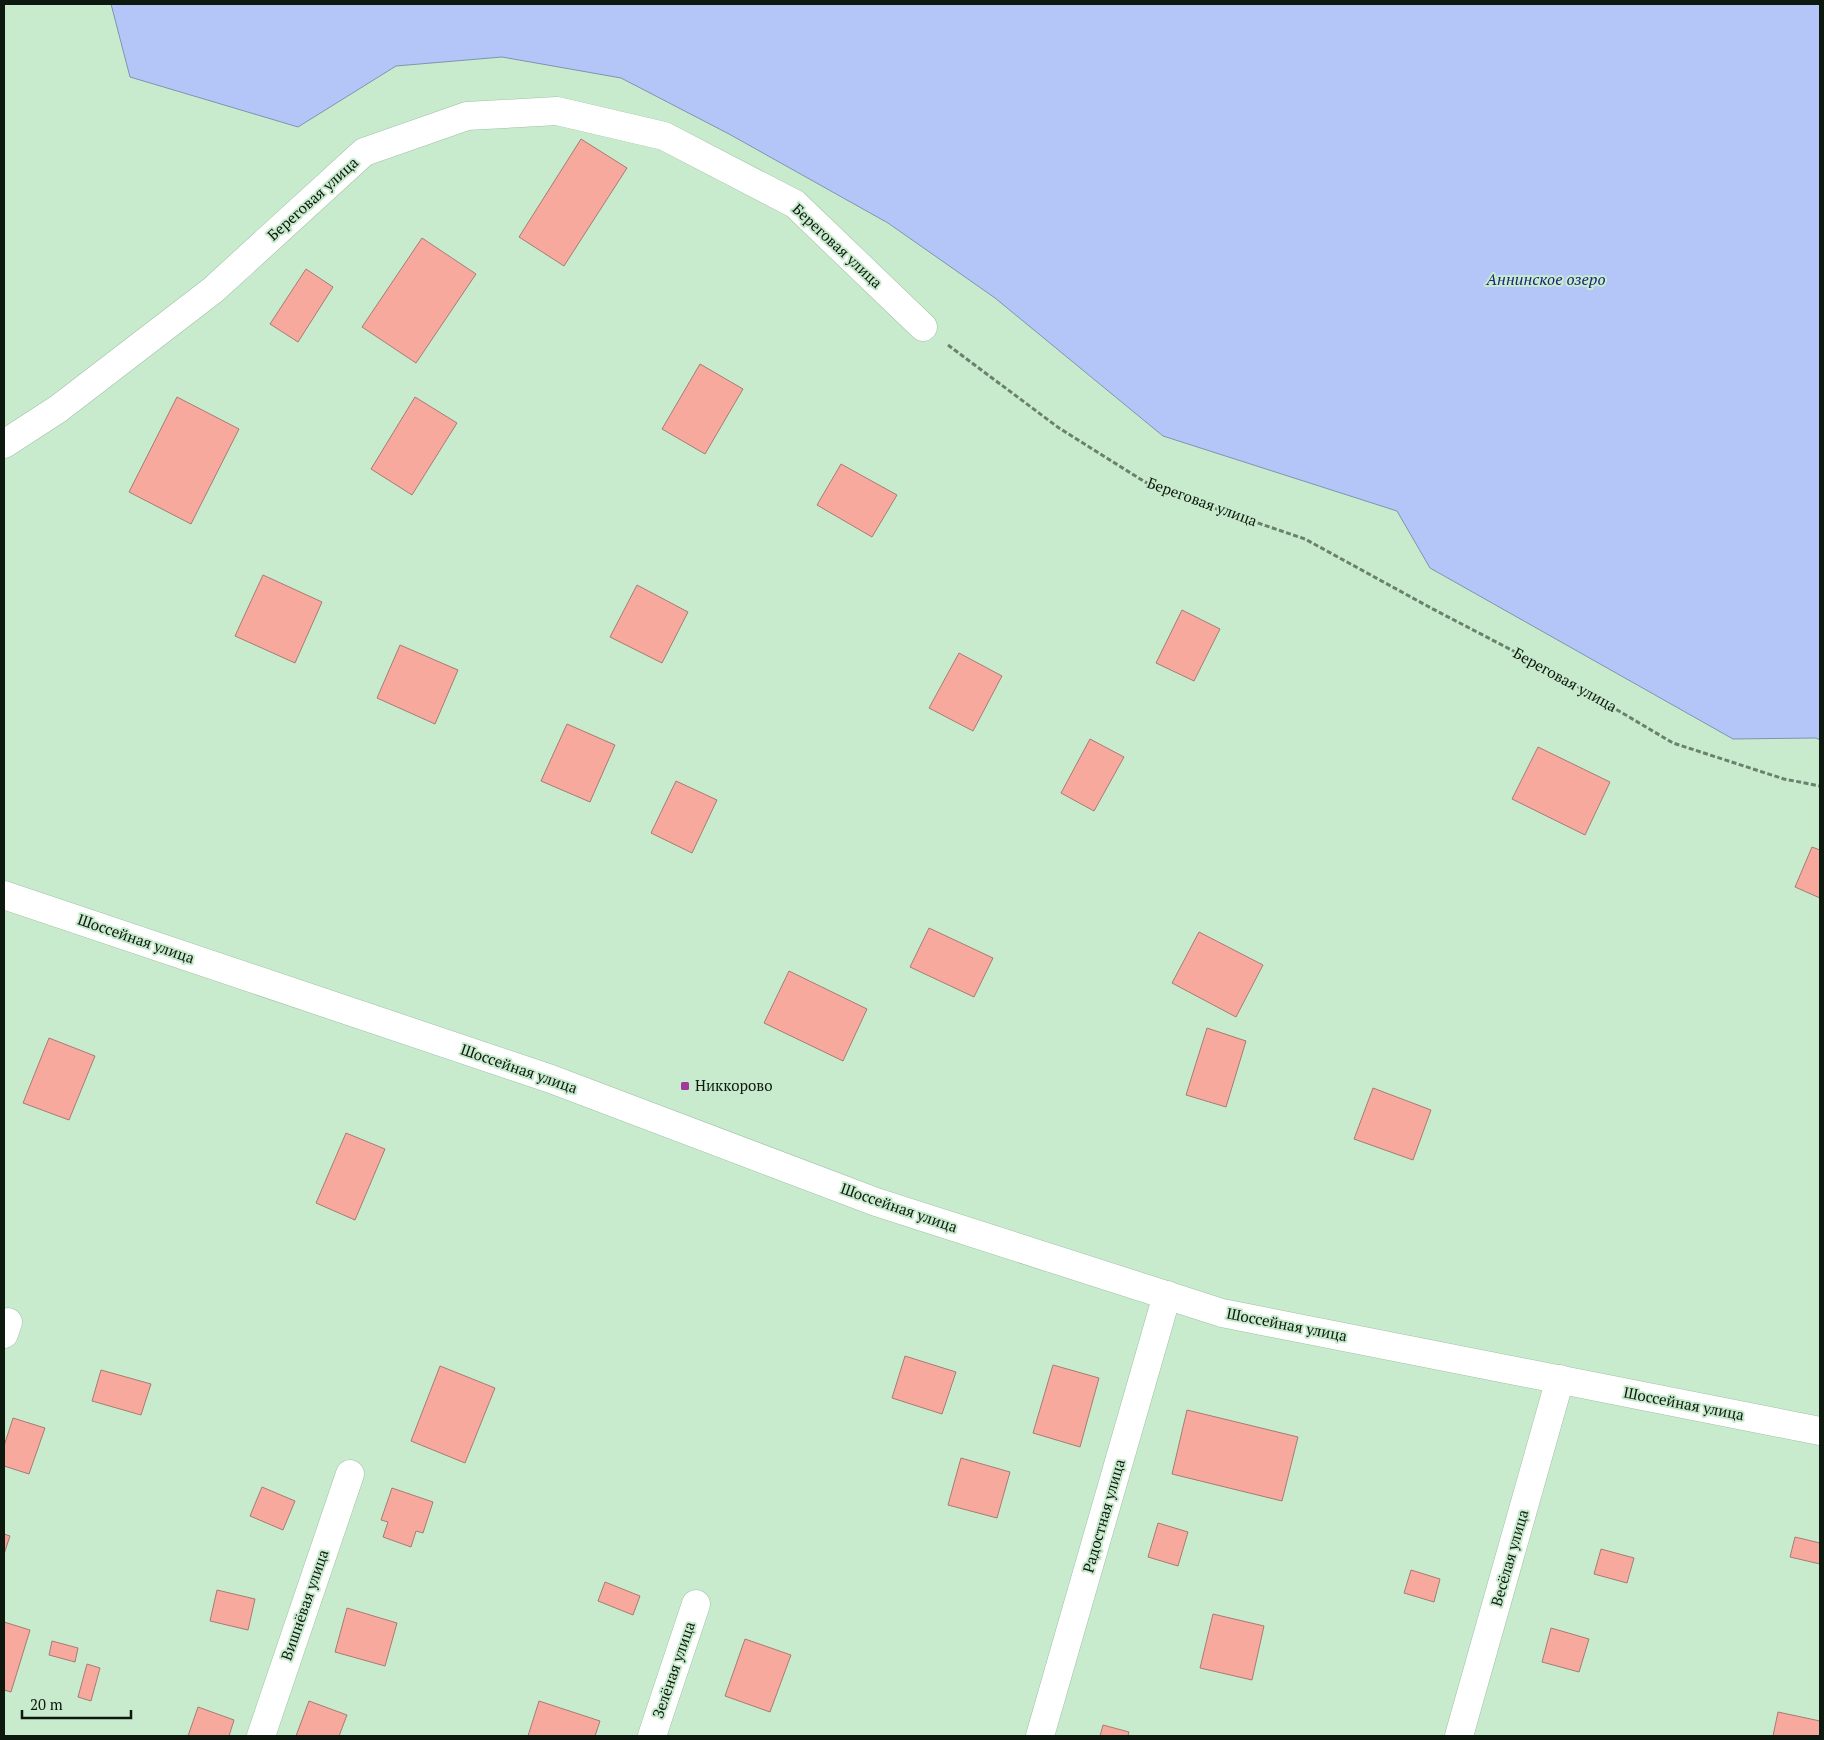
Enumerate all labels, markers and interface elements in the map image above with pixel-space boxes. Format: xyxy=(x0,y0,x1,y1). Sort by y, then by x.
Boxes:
street label: Береговая улица xyxy=(263,152,362,244)
street label: Береговая улица xyxy=(789,198,887,292)
water label: Аннинское озеро xyxy=(1485,268,1606,290)
street label: Береговая улица xyxy=(1145,472,1261,530)
street label: Береговая улица xyxy=(1510,642,1621,716)
street label: Шоссейная улица xyxy=(75,909,198,968)
street label: Шоссейная улица xyxy=(458,1039,581,1098)
place label: Никкорово xyxy=(695,1075,772,1095)
marker: Никкорово xyxy=(679,1080,691,1092)
street label: Шоссейная улица xyxy=(838,1178,961,1237)
street label: Шоссейная улица xyxy=(1225,1303,1349,1346)
street label: Шоссейная улица xyxy=(1622,1382,1746,1425)
street label: Радостная улица xyxy=(1077,1456,1129,1575)
street label: Весёлая улица xyxy=(1486,1507,1532,1608)
street label: Вишнёвая улица xyxy=(276,1546,333,1663)
street label: Зелёная улица xyxy=(647,1618,699,1721)
scale bar xyxy=(22,1688,131,1720)
text: 20 m xyxy=(30,1694,63,1714)

